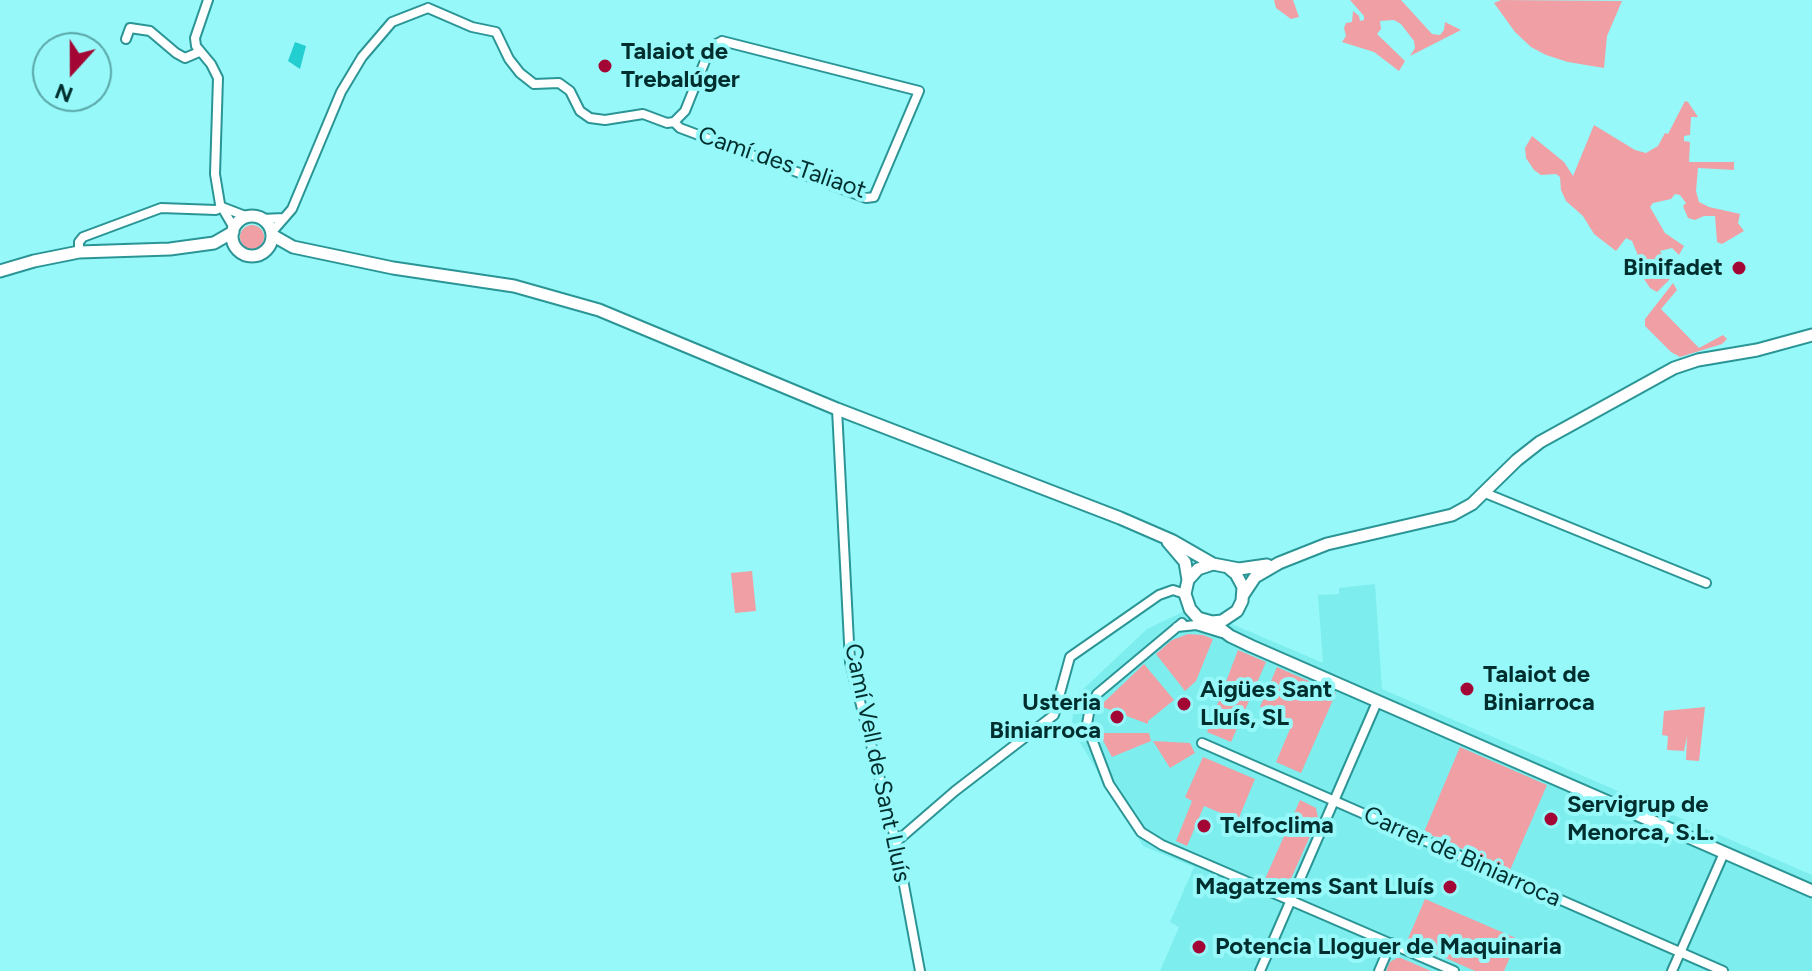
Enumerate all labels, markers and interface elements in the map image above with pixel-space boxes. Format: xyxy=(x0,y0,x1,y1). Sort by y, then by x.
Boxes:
north arrow xyxy=(32,32,112,112)
place label: Talaiot de Trebalúger xyxy=(621,38,740,94)
marker: Talaiot de Trebalúger xyxy=(596,57,614,75)
text: N xyxy=(51,77,77,109)
street label: Camí des Taliaot xyxy=(694,121,870,205)
place label: Binifadet xyxy=(1623,254,1723,282)
marker: Binifadet xyxy=(1730,259,1748,277)
street label: Camí Vell de Sant Lluís xyxy=(838,641,916,885)
place label: Talaiot de Biniarroca xyxy=(1483,661,1595,717)
place label: Aigües Sant Lluís, SL xyxy=(1200,676,1332,732)
marker: Talaiot de Biniarroca xyxy=(1458,680,1476,698)
place label: Usteria Biniarroca xyxy=(989,689,1101,745)
marker: Aigües Sant Lluís, SL xyxy=(1175,695,1193,713)
marker: Usteria Biniarroca xyxy=(1108,708,1126,726)
place label: Servigrup de Menorca, S.L. xyxy=(1567,791,1715,847)
street label: Carrer de Biniarroca xyxy=(1359,801,1565,913)
marker: Servigrup de Menorca, S.L. xyxy=(1542,810,1560,828)
place label: Telfoclima xyxy=(1220,812,1334,840)
marker: Telfoclima xyxy=(1195,817,1213,835)
place label: Magatzems Sant Lluís xyxy=(1195,873,1434,901)
marker: Magatzems Sant Lluís xyxy=(1441,878,1459,896)
place label: Potencia Lloguer de Maquinaria xyxy=(1215,933,1562,961)
marker: Potencia Lloguer de Maquinaria xyxy=(1190,938,1208,956)

